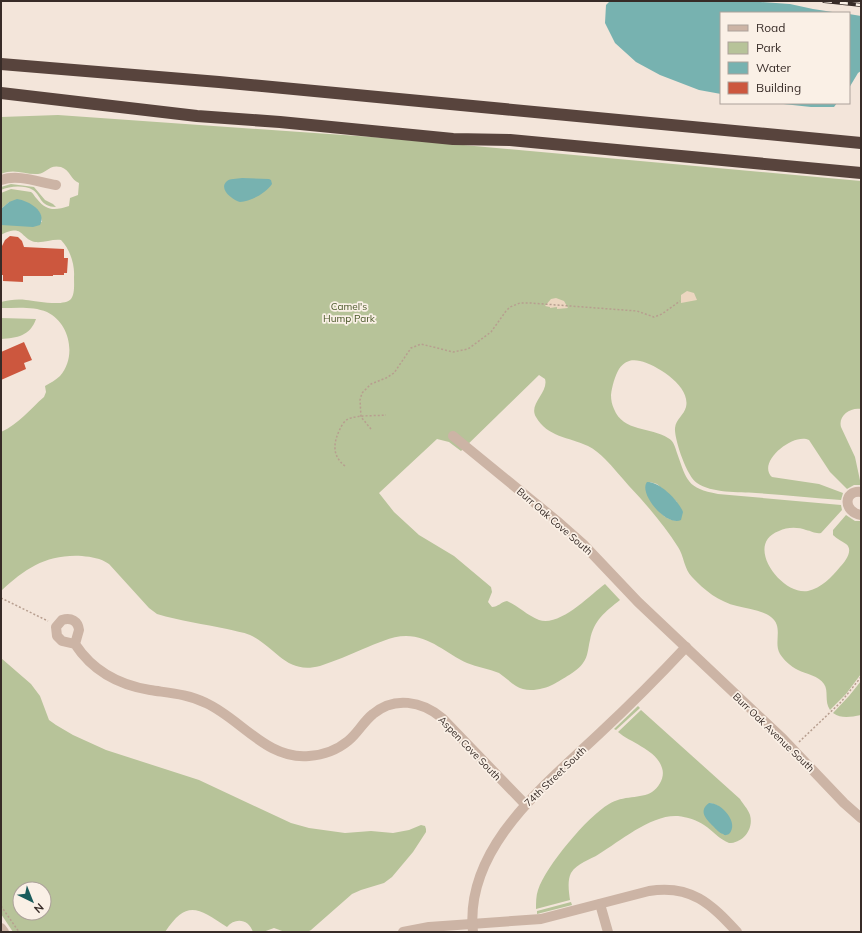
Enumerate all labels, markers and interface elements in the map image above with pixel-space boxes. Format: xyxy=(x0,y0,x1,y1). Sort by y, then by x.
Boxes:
legend xyxy=(720,12,850,104)
text: Road xyxy=(756,20,785,35)
text: Park xyxy=(756,40,782,55)
text: Water xyxy=(756,60,792,75)
text: Building xyxy=(756,80,801,95)
park label: Camel's Hump Park xyxy=(323,300,376,325)
street label: Burr Oak Cove South xyxy=(514,485,595,558)
street label: Burr Oak Avenue South xyxy=(730,690,817,775)
street label: Aspen Cove South xyxy=(436,713,504,783)
street label: 74th Street South xyxy=(522,743,589,809)
north arrow xyxy=(12,881,52,921)
text: N xyxy=(31,900,47,916)

